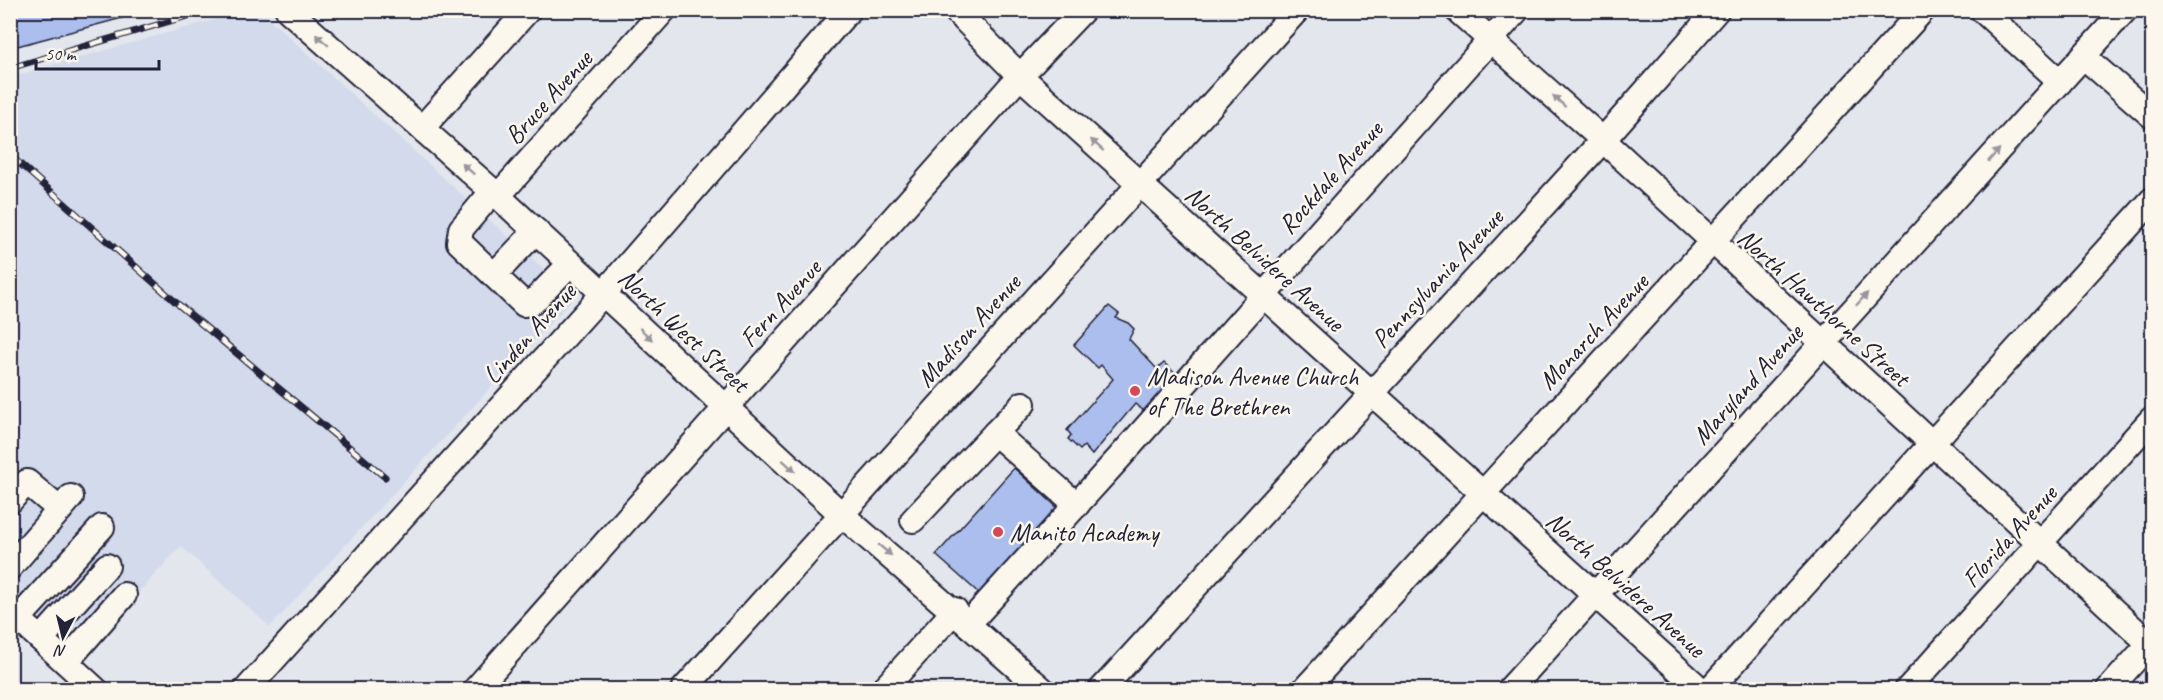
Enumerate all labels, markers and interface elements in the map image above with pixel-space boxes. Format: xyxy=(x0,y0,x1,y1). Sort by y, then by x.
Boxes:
scale bar xyxy=(36,33,159,71)
one-way arrow xyxy=(314,33,329,47)
street label: Bruce Avenue xyxy=(497,42,600,151)
text: 50 m xyxy=(45,43,78,65)
one-way arrow xyxy=(1552,94,1567,108)
street label: Rockdale Avenue xyxy=(1271,113,1391,241)
one-way arrow xyxy=(1090,139,1105,152)
one-way arrow xyxy=(1986,148,2000,162)
one-way arrow xyxy=(461,163,476,176)
street label: North Belvidere Avenue xyxy=(1178,178,1352,340)
street label: Pennsylvania Avenue xyxy=(1364,201,1511,355)
street label: North Hawthorne Street xyxy=(1731,221,1919,395)
street label: Fern Avenue xyxy=(732,251,830,354)
street label: North West Street xyxy=(611,261,758,401)
street label: Monarch Avenue xyxy=(1531,265,1657,396)
street label: Madison Avenue xyxy=(909,266,1029,394)
street label: Linden Avenue xyxy=(476,275,584,391)
one-way arrow xyxy=(1855,292,1869,307)
street label: Maryland Avenue xyxy=(1685,316,1811,451)
one-way arrow xyxy=(638,327,653,340)
place label: Madison Avenue Church of The Brethren xyxy=(1147,360,1359,423)
marker: Madison Avenue Church of The Brethren xyxy=(1128,384,1142,398)
one-way arrow xyxy=(782,459,797,473)
street label: Florida Avenue xyxy=(1955,477,2065,595)
street label: North Belvidere Avenue xyxy=(1539,504,1713,666)
place label: Manito Academy xyxy=(1010,516,1160,549)
marker: Manito Academy xyxy=(991,525,1005,539)
one-way arrow xyxy=(877,544,893,557)
north arrow xyxy=(33,607,93,667)
text: N xyxy=(52,640,67,661)

